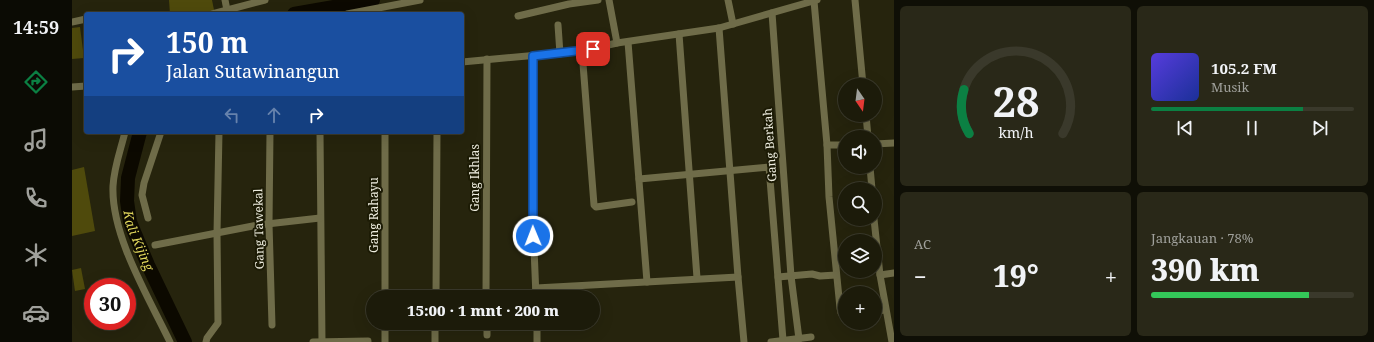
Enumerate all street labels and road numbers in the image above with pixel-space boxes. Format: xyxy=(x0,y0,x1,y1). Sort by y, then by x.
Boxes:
street label: Gang Berkah xyxy=(758,107,781,183)
street label: Gang Ikhlas xyxy=(466,144,483,212)
street label: Gang Rahayu xyxy=(365,177,382,253)
street label: Gang Tawekal xyxy=(249,188,268,269)

